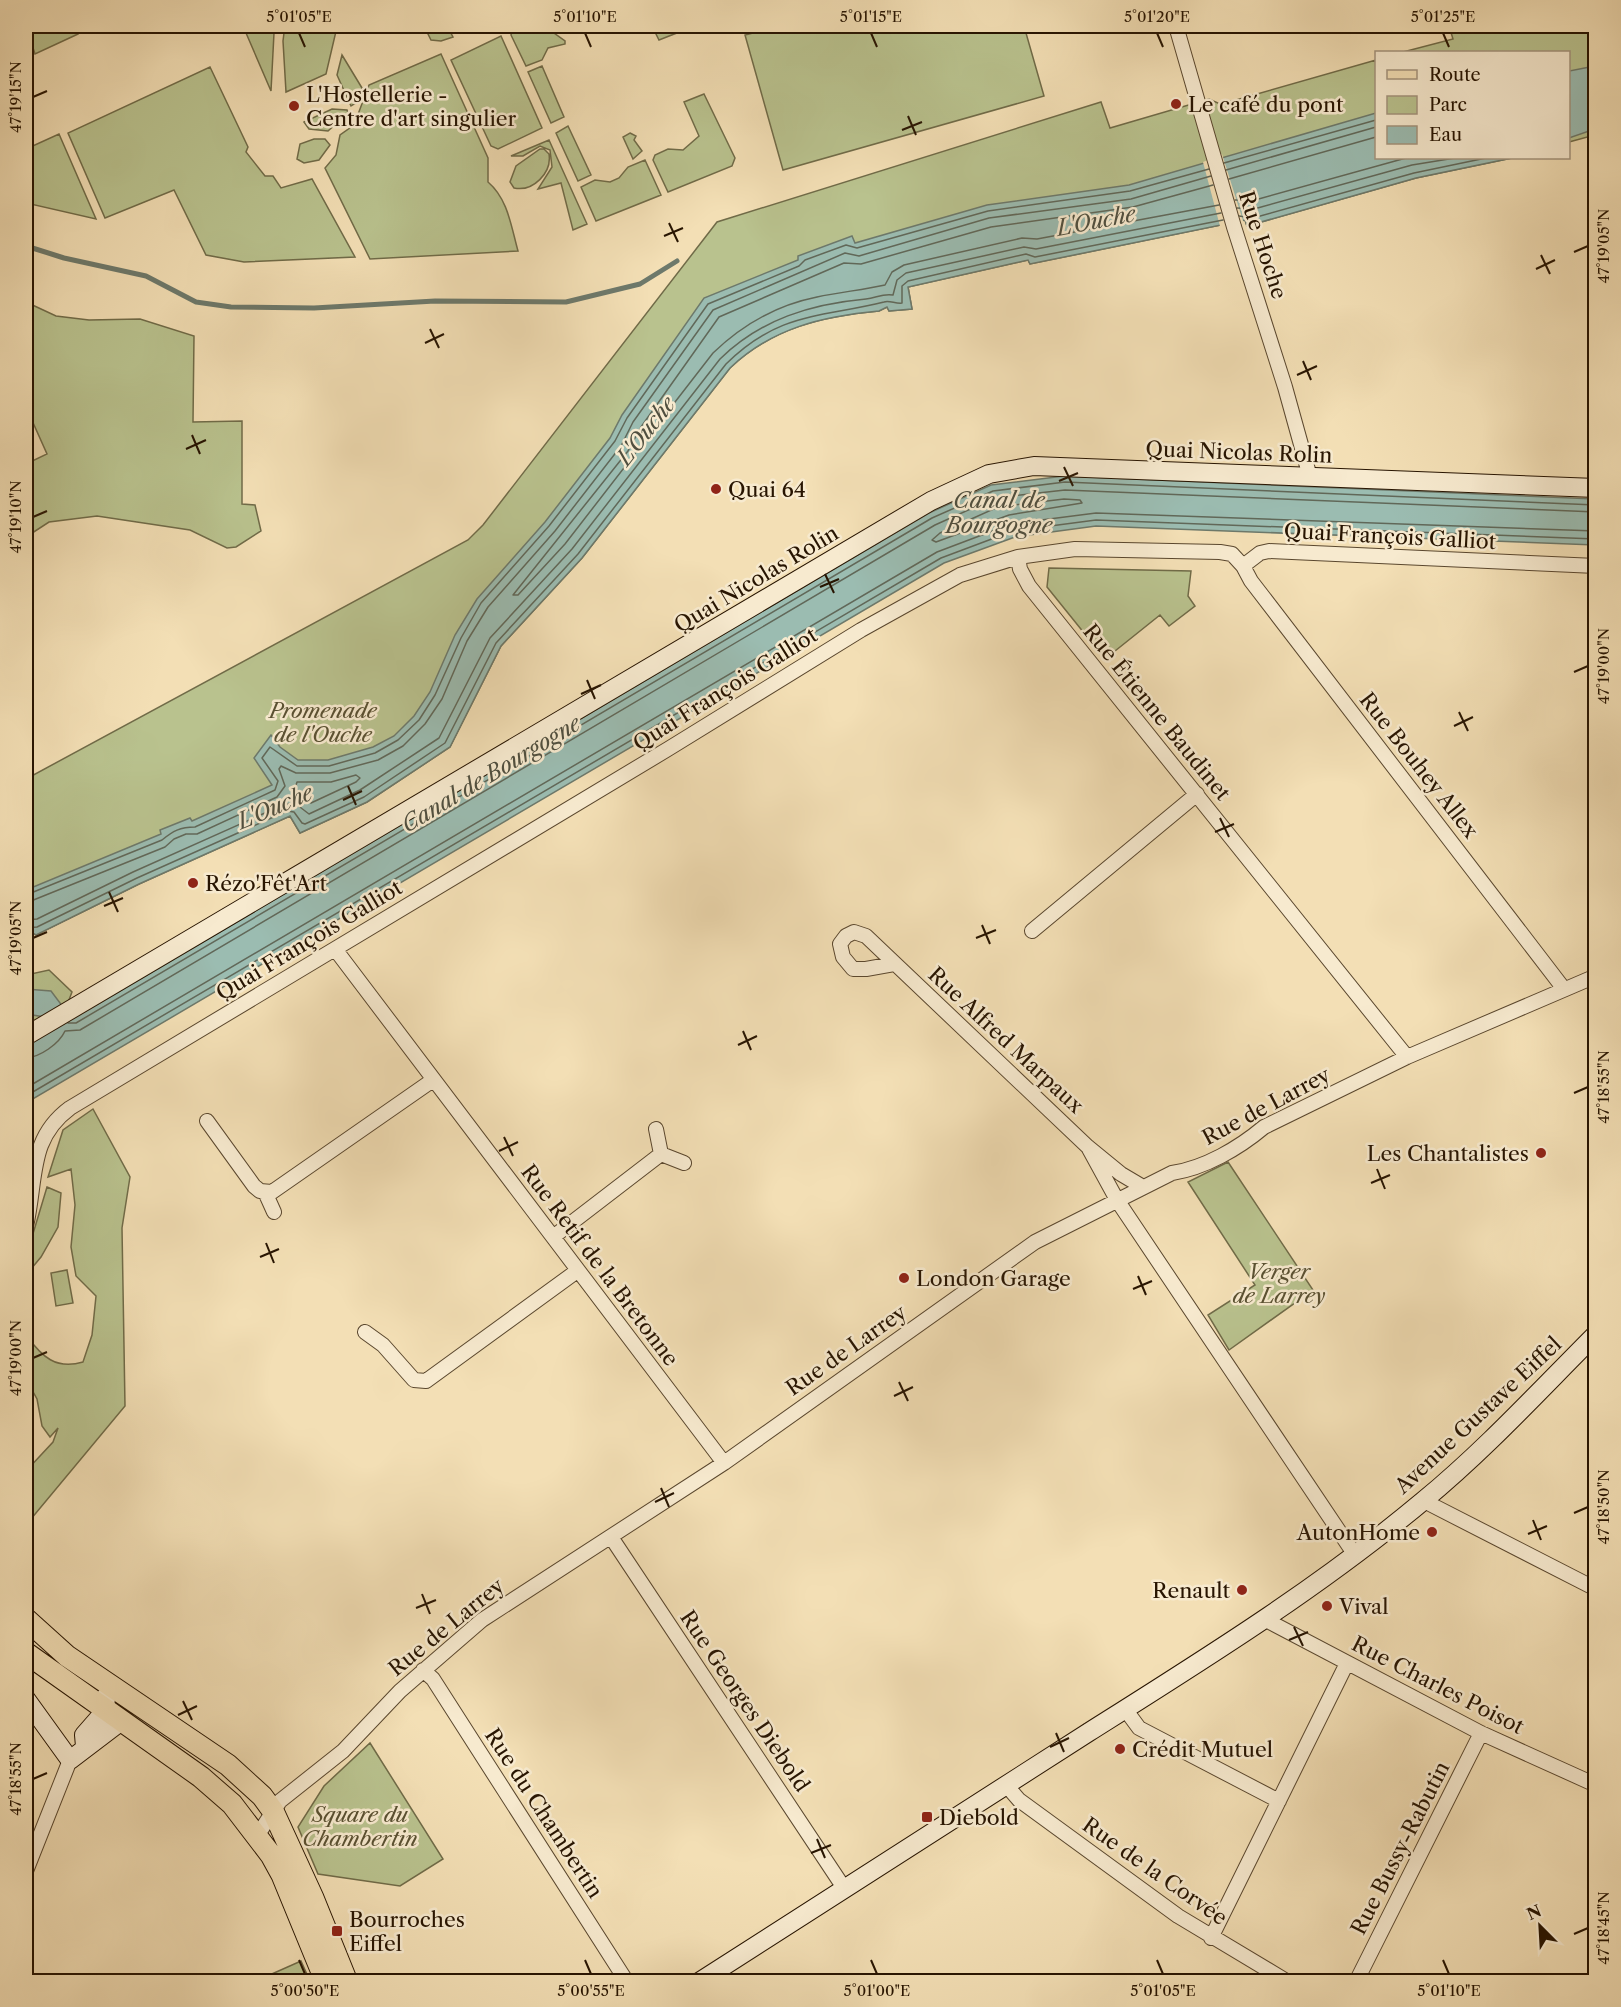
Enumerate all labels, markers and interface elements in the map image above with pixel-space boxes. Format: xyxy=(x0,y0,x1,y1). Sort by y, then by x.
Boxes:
text: 5°01'05"E xyxy=(266,7,332,26)
text: 5°01'10"E xyxy=(553,7,617,26)
text: 5°01'15"E xyxy=(840,7,902,26)
text: 5°01'20"E xyxy=(1124,7,1190,26)
text: 5°01'25"E xyxy=(1411,7,1475,26)
legend xyxy=(1375,51,1570,159)
text: 47°19'15"N xyxy=(6,61,25,133)
text: Route xyxy=(1429,64,1481,86)
place label: L'Hostellerie - Centre d'art singulier xyxy=(306,82,517,131)
place label: Le café du pont xyxy=(1188,92,1344,117)
text: Parc xyxy=(1429,94,1467,116)
marker: Le café du pont xyxy=(1169,97,1183,111)
marker: L'Hostellerie - Centre d'art singulier xyxy=(287,99,301,113)
text: Eau xyxy=(1429,124,1462,146)
street label: Rue Hoche xyxy=(1234,188,1292,302)
water label: L'Ouche xyxy=(1052,200,1139,242)
text: 47°19'05"N xyxy=(1594,209,1613,283)
water label: L'Ouche xyxy=(610,390,682,472)
street label: Quai Nicolas Rolin xyxy=(1145,436,1333,468)
place label: Quai 64 xyxy=(728,477,806,502)
text: 47°19'10"N xyxy=(6,480,25,554)
marker: Quai 64 xyxy=(709,482,723,496)
water label: Canal de Bourgogne xyxy=(944,487,1054,539)
street label: Quai François Galliot xyxy=(1283,518,1497,554)
street label: Quai Nicolas Rolin xyxy=(669,520,843,638)
street label: Rue Étienne Baudinet xyxy=(1078,619,1236,806)
street label: Quai François Galliot xyxy=(628,622,822,756)
text: 47°19'00"N xyxy=(1594,628,1613,704)
street label: Rue Bouhey Allex xyxy=(1354,687,1484,843)
park label: Promenade de l'Ouche xyxy=(267,698,378,747)
water label: Canal de Bourgogne xyxy=(396,709,587,838)
water label: L'Ouche xyxy=(231,778,318,836)
place label: Rézo'Fêt'Art xyxy=(205,871,328,896)
street label: Quai François Galliot xyxy=(212,874,407,1005)
marker: Rézo'Fêt'Art xyxy=(186,876,200,890)
text: 47°19'05"N xyxy=(6,901,25,975)
street label: Rue Alfred Marpaux xyxy=(923,962,1089,1119)
text: 47°18'55"N xyxy=(1594,1050,1613,1124)
street label: Rue de Larrey xyxy=(1198,1062,1334,1150)
place label: Les Chantalistes xyxy=(1367,1141,1529,1166)
marker: Les Chantalistes xyxy=(1534,1146,1548,1160)
street label: Rue Retif de la Bretonne xyxy=(516,1159,684,1371)
park label: Verger de Larrey xyxy=(1232,1259,1326,1308)
place label: London Garage xyxy=(916,1266,1071,1291)
marker: London Garage xyxy=(897,1271,911,1285)
street label: Rue de Larrey xyxy=(781,1299,911,1401)
text: 47°19'00"N xyxy=(6,1320,25,1396)
street label: Avenue Gustave Eiffel xyxy=(1389,1331,1566,1499)
text: 47°18'50"N xyxy=(1594,1469,1613,1545)
place label: AutonHome xyxy=(1296,1520,1420,1545)
marker: AutonHome xyxy=(1425,1525,1439,1539)
street label: Rue de Larrey xyxy=(383,1573,509,1681)
place label: Renault xyxy=(1152,1578,1231,1603)
marker: Renault xyxy=(1235,1583,1249,1597)
place label: Vival xyxy=(1338,1594,1388,1619)
marker: Vival xyxy=(1320,1599,1334,1613)
street label: Rue Georges Diebold xyxy=(675,1606,815,1797)
street label: Rue Charles Poisot xyxy=(1348,1631,1529,1739)
street label: Rue du Chambertin xyxy=(480,1724,608,1902)
place label: Crédit Mutuel xyxy=(1132,1737,1273,1762)
text: 47°18'55"N xyxy=(6,1742,25,1816)
marker: Crédit Mutuel xyxy=(1113,1742,1127,1756)
street label: Rue Bussy-Rabutin xyxy=(1346,1757,1454,1939)
park label: Square du Chambertin xyxy=(302,1802,418,1851)
place label: Diebold xyxy=(939,1805,1019,1830)
marker: Diebold xyxy=(920,1810,934,1824)
street label: Rue de la Corvée xyxy=(1078,1812,1232,1930)
text: 47°18'45"N xyxy=(1594,1891,1613,1965)
north arrow xyxy=(1510,1896,1570,1956)
text: N xyxy=(1523,1900,1544,1924)
place label: Bourroches Eiffel xyxy=(349,1907,465,1956)
marker: Bourroches Eiffel xyxy=(330,1924,344,1938)
text: 5°00'50"E xyxy=(271,1981,339,2000)
text: 5°00'55"E xyxy=(557,1981,625,2000)
text: 5°01'00"E xyxy=(844,1981,910,2000)
text: 5°01'05"E xyxy=(1130,1981,1196,2000)
text: 5°01'10"E xyxy=(1417,1981,1481,2000)

